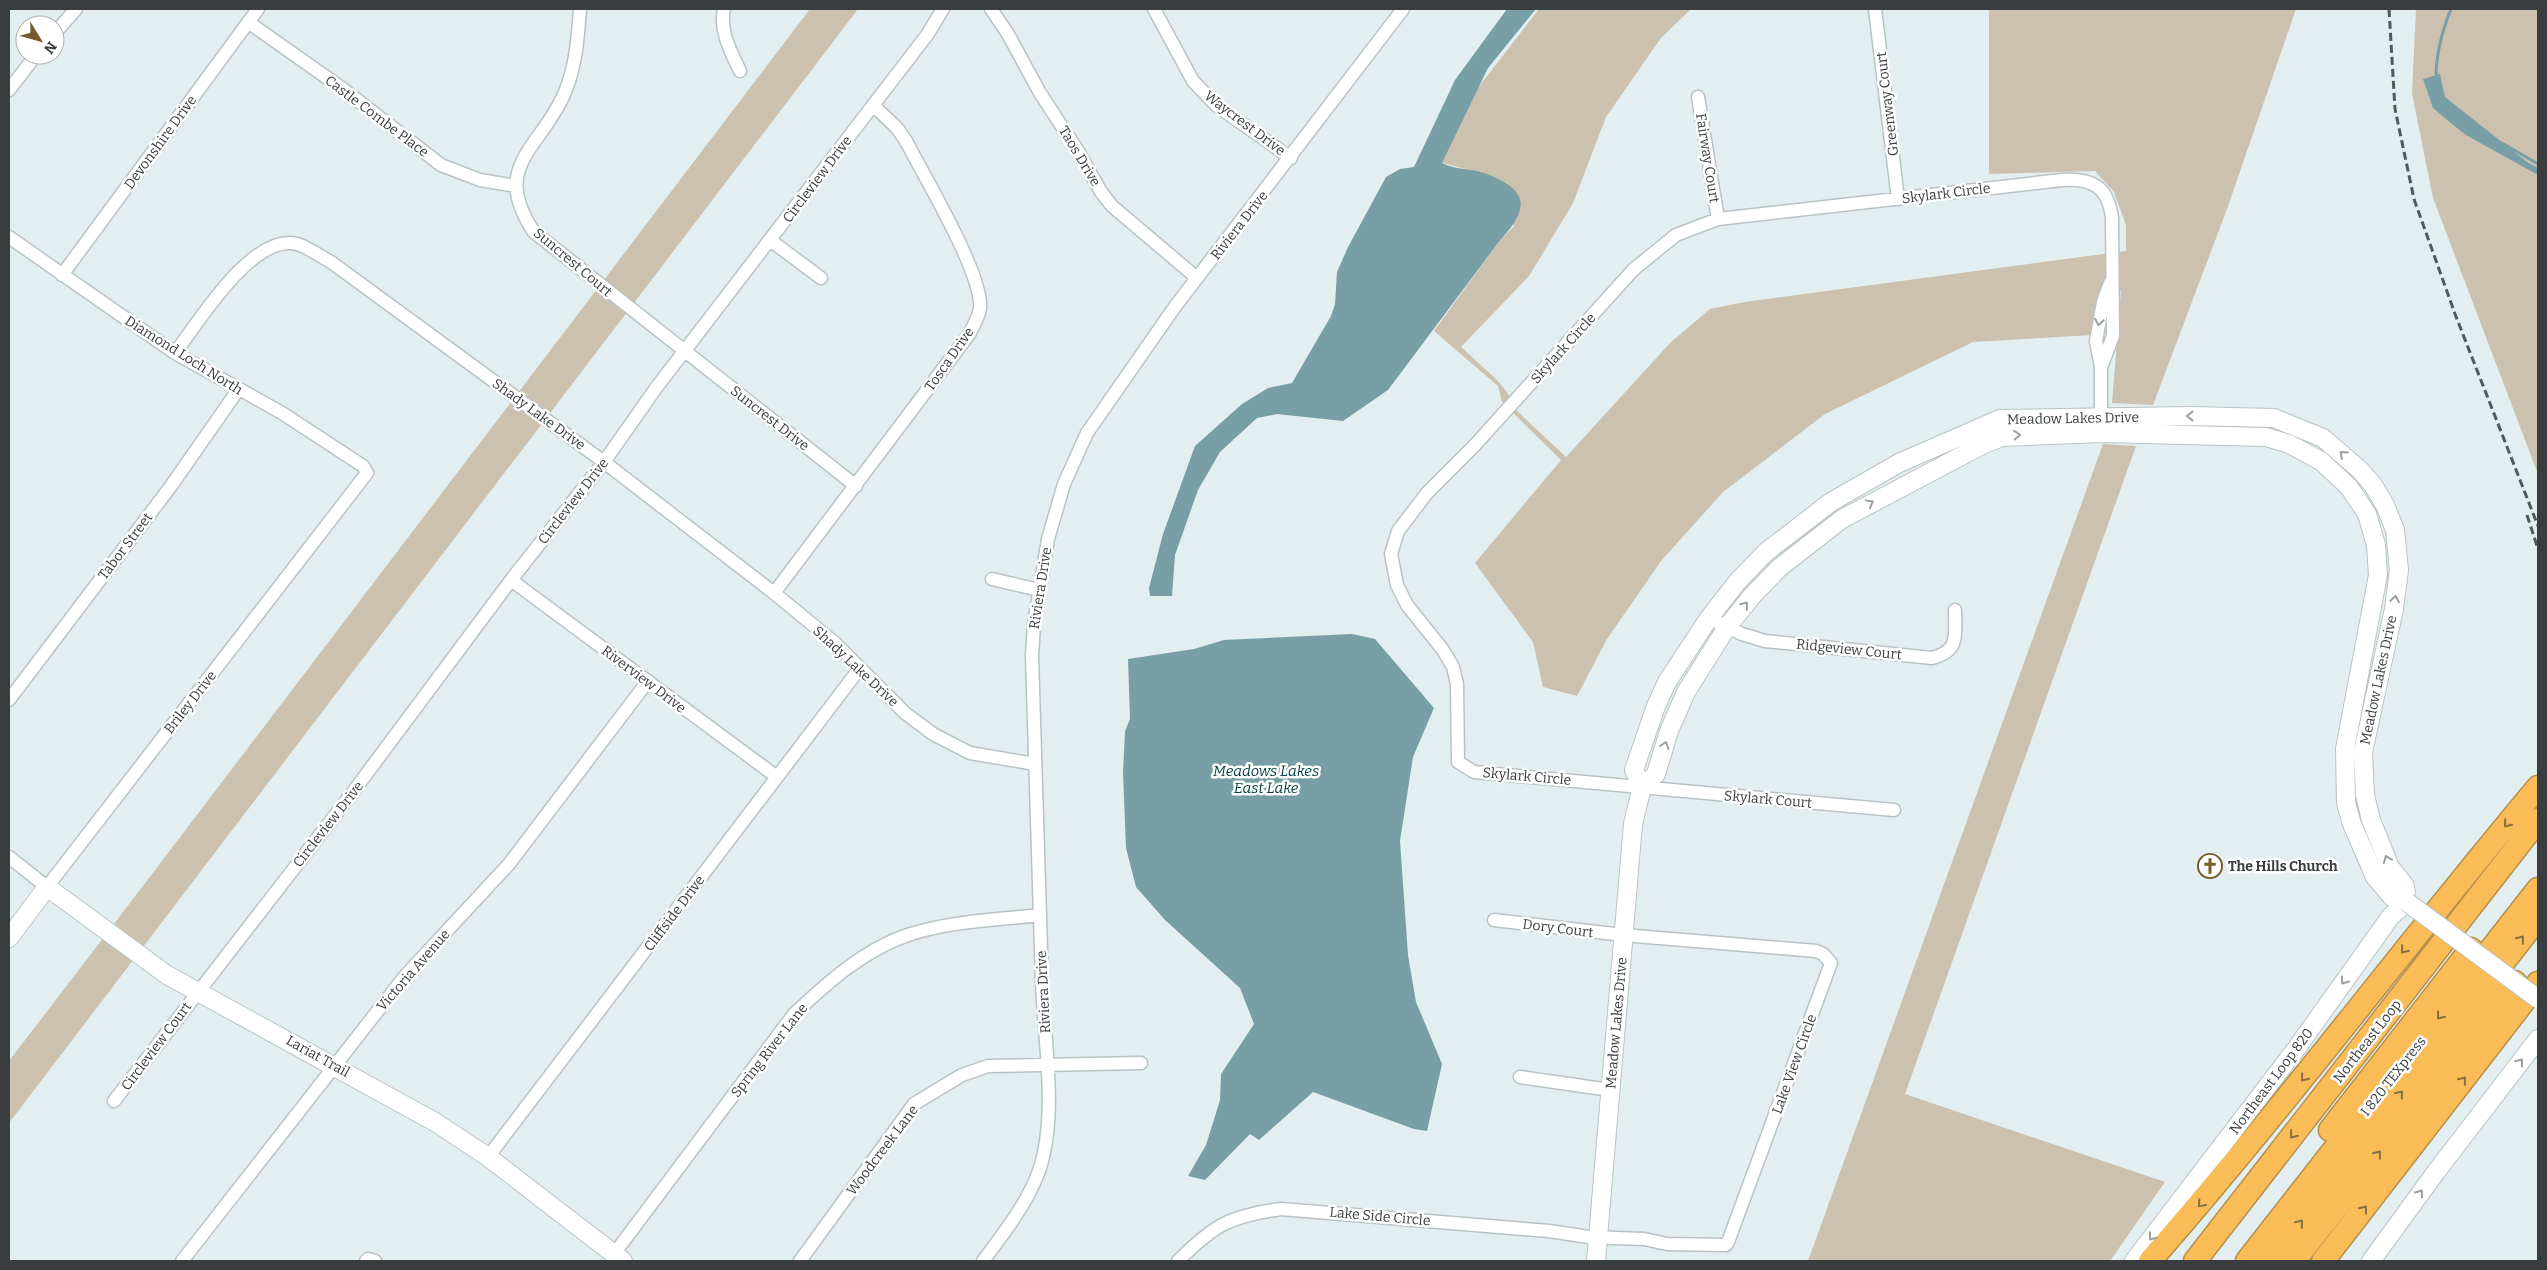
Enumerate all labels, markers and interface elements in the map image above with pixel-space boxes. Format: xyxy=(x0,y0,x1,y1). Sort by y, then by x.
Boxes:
north arrow xyxy=(15,15,65,65)
text: N xyxy=(40,38,60,57)
street label: Greenway Court xyxy=(1873,51,1902,157)
street label: Castle Combe Place xyxy=(322,72,432,161)
street label: Waycrest Drive xyxy=(1201,87,1289,159)
street label: Devonshire Drive xyxy=(121,92,200,193)
street label: Fairway Court xyxy=(1692,112,1723,204)
street label: Taos Drive xyxy=(1055,123,1104,189)
street label: Circleview Drive xyxy=(779,133,856,226)
street label: Skylark Circle xyxy=(1901,180,1991,207)
street label: Riviera Drive xyxy=(1207,187,1272,263)
street label: Suncrest Court xyxy=(530,225,615,300)
street label: Skylark Circle xyxy=(1527,310,1599,387)
street label: Diamond Loch North xyxy=(122,312,246,399)
one-way arrow xyxy=(2095,318,2105,326)
street label: Tosca Drive xyxy=(921,324,978,395)
street label: Shady Lake Drive xyxy=(489,375,588,454)
street label: Suncrest Drive xyxy=(727,382,812,454)
street label: Meadow Lakes Drive xyxy=(2007,409,2139,428)
one-way arrow xyxy=(2186,410,2194,421)
one-way arrow xyxy=(2013,430,2021,441)
one-way arrow xyxy=(2340,451,2349,460)
street label: Circleview Drive xyxy=(535,455,612,548)
one-way arrow xyxy=(1865,500,1874,510)
street label: Tabor Street xyxy=(95,509,156,583)
street label: Riviera Drive xyxy=(1026,546,1055,630)
one-way arrow xyxy=(2389,594,2400,602)
one-way arrow xyxy=(1739,602,1747,611)
street label: Meadow Lakes Drive xyxy=(2356,614,2401,746)
street label: Shady Lake Drive xyxy=(809,622,902,710)
street label: Ridgeview Court xyxy=(1795,636,1903,663)
street label: Riverview Drive xyxy=(598,642,689,717)
street label: Briley Drive xyxy=(161,668,220,737)
one-way arrow xyxy=(1659,741,1669,750)
water label: Meadows Lakes East Lake xyxy=(1213,762,1319,797)
street label: Skylark Circle xyxy=(1482,764,1572,789)
street label: Circleview Drive xyxy=(290,778,367,871)
street label: Skylark Court xyxy=(1723,787,1813,812)
one-way arrow xyxy=(2504,818,2512,827)
church icon: The Hills Church xyxy=(2197,853,2223,879)
one-way arrow xyxy=(2383,855,2393,864)
place label: The Hills Church xyxy=(2228,858,2338,875)
street label: Cliffside Drive xyxy=(640,872,708,955)
street label: Dory Court xyxy=(1522,916,1594,941)
street label: Victoria Avenue xyxy=(373,926,454,1015)
one-way arrow xyxy=(2516,936,2524,945)
one-way arrow xyxy=(2401,944,2409,953)
street label: Riviera Drive xyxy=(1033,950,1054,1034)
street label: Meadow Lakes Drive xyxy=(1602,957,1631,1090)
one-way arrow xyxy=(2341,975,2350,985)
street label: Northeast Loop xyxy=(2330,996,2405,1086)
street label: Circleview Court xyxy=(118,999,195,1094)
street label: Spring River Lane xyxy=(727,1000,811,1101)
one-way arrow xyxy=(2437,1010,2445,1019)
street label: Lake View Circle xyxy=(1769,1012,1820,1116)
street label: Northeast Loop 820 xyxy=(2226,1025,2317,1138)
street label: Lariat Trail xyxy=(283,1032,353,1081)
street label: I 820 TEXpress xyxy=(2357,1033,2430,1119)
one-way arrow xyxy=(2515,1059,2523,1068)
one-way arrow xyxy=(2301,1072,2309,1081)
one-way arrow xyxy=(2457,1077,2465,1086)
one-way arrow xyxy=(2394,1091,2402,1100)
street label: Woodcreek Lane xyxy=(843,1102,922,1199)
one-way arrow xyxy=(2290,1130,2299,1139)
one-way arrow xyxy=(2372,1150,2381,1160)
one-way arrow xyxy=(2414,1189,2423,1199)
one-way arrow xyxy=(2198,1198,2207,1207)
street label: Lake Side Circle xyxy=(1329,1204,1431,1229)
one-way arrow xyxy=(2358,1206,2366,1215)
one-way arrow xyxy=(2294,1219,2303,1229)
one-way arrow xyxy=(2150,1231,2158,1240)

